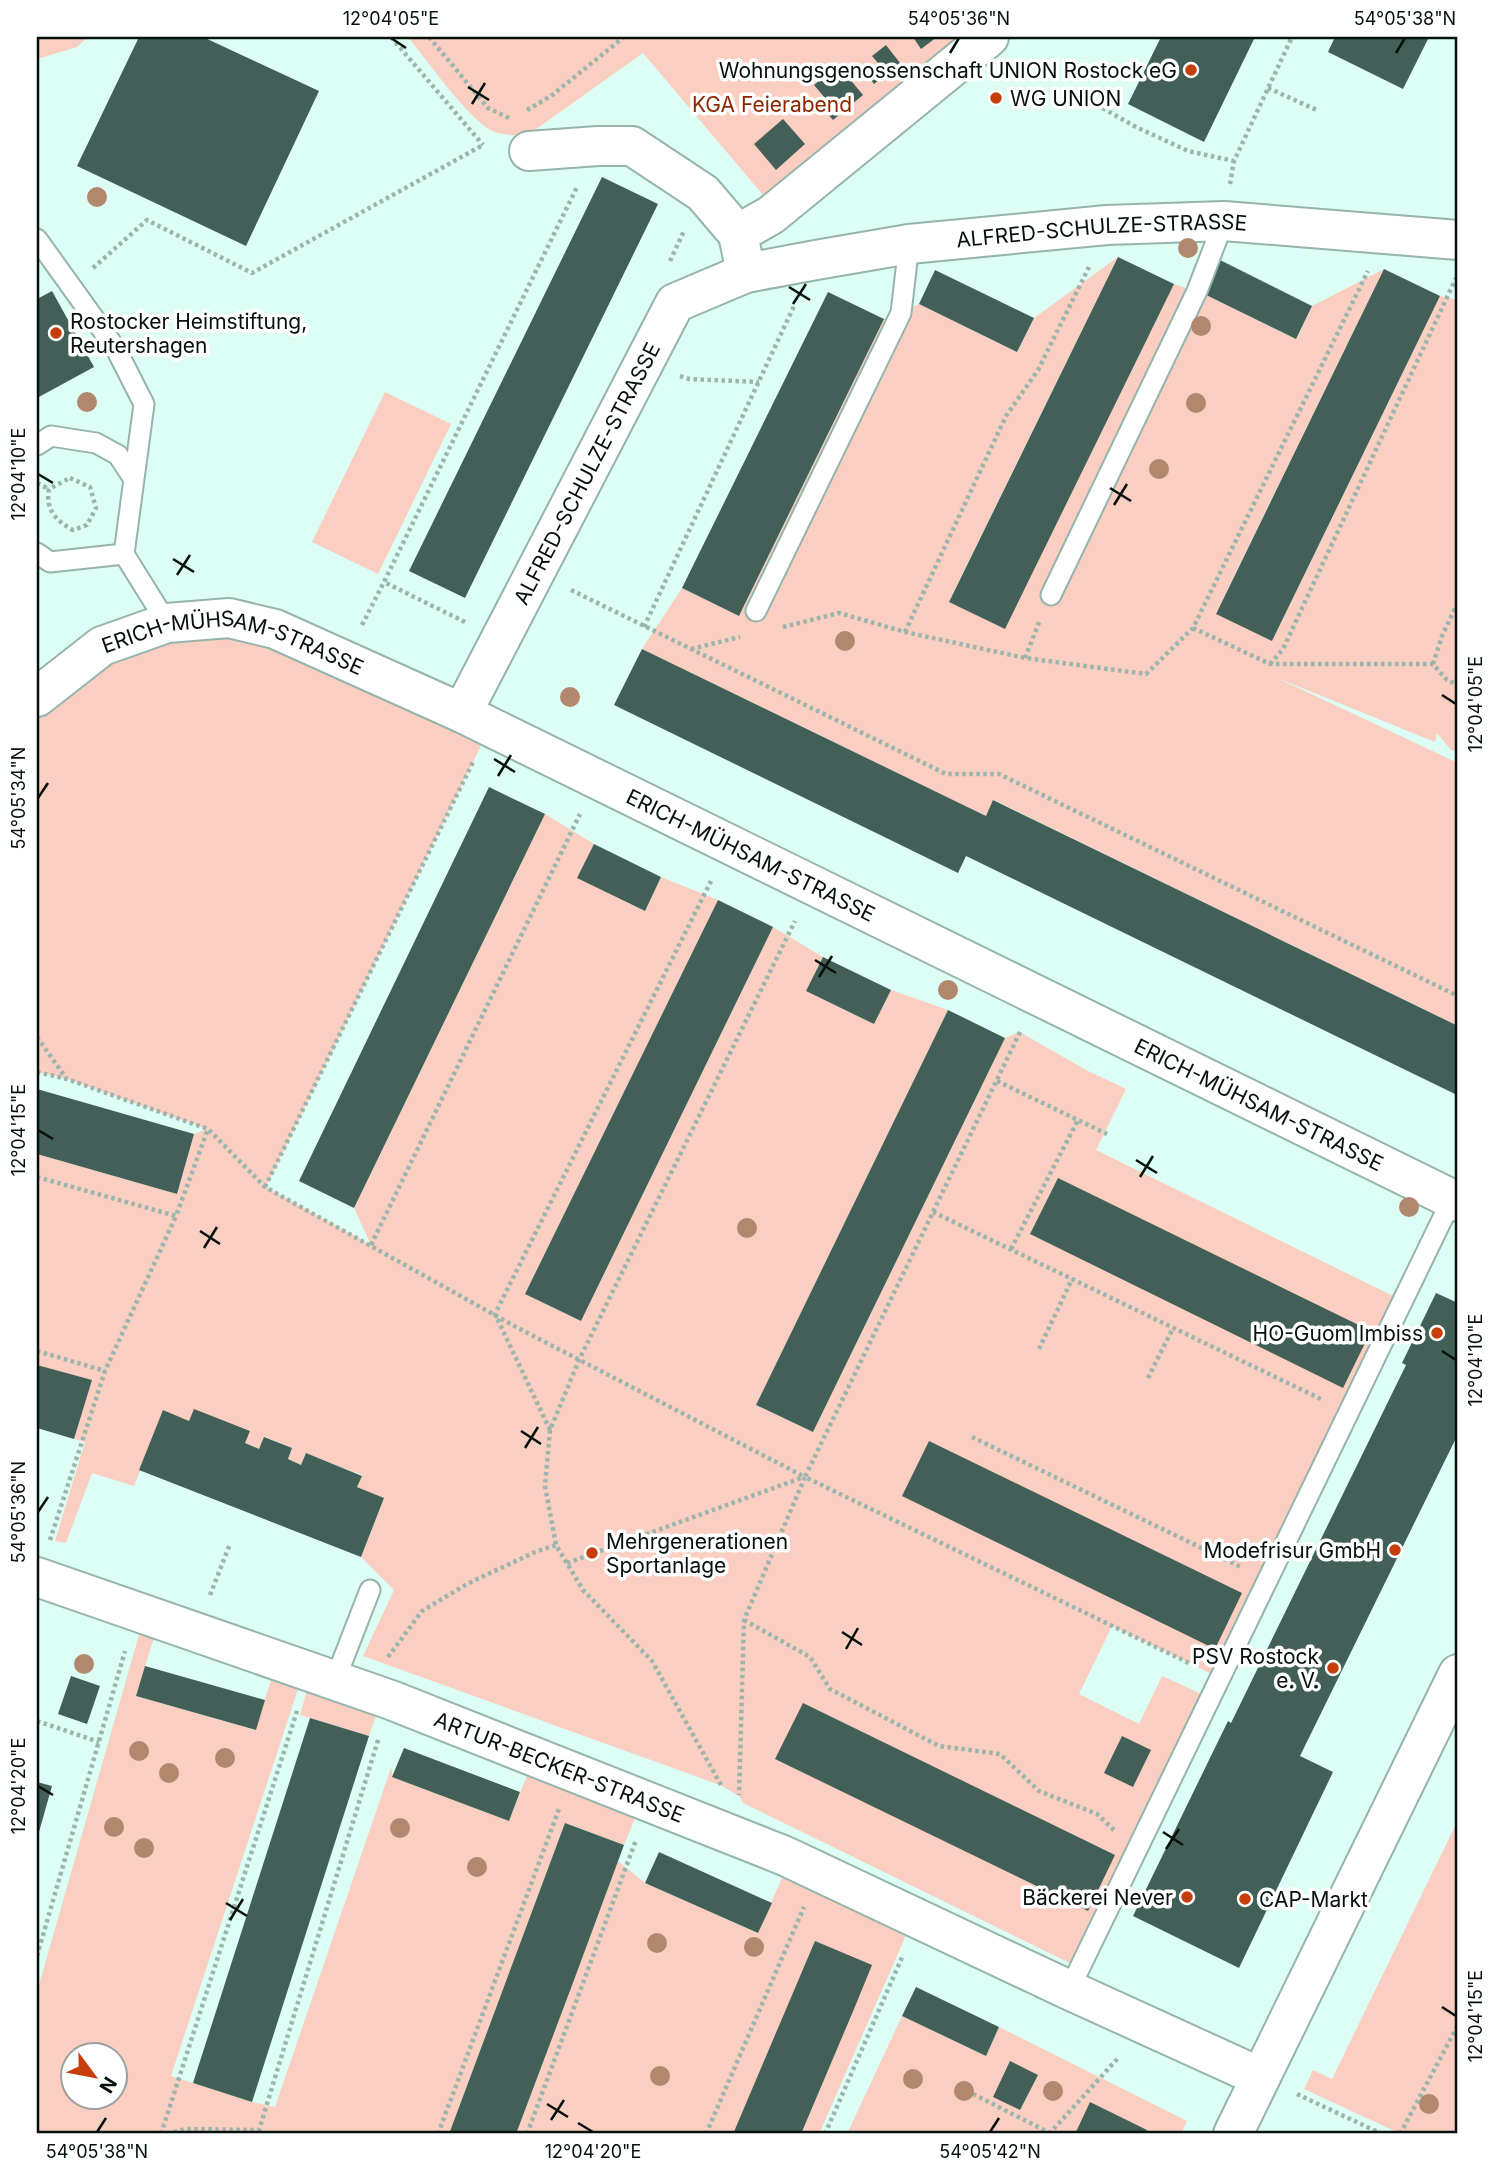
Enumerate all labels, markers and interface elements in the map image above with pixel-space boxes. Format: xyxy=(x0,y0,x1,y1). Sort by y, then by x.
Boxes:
text: 12°04'05"E xyxy=(343,8,439,29)
text: 54°05'36"N xyxy=(908,8,1010,29)
text: 54°05'38"N xyxy=(1354,8,1456,29)
place label: Wohnungsgenossenschaft UNION Rostock eG xyxy=(719,58,1177,83)
marker: Wohnungsgenossenschaft UNION Rostock eG xyxy=(1183,62,1199,78)
place label: WG UNION xyxy=(1010,86,1121,111)
marker: WG UNION xyxy=(988,90,1004,106)
park label: KGA Feierabend xyxy=(692,92,852,117)
street label: ALFRED-SCHULZE-STRASSE xyxy=(955,208,1248,252)
place label: Rostocker Heimstiftung, Reutershagen xyxy=(70,309,307,358)
marker: Rostocker Heimstiftung, Reutershagen xyxy=(48,325,64,341)
street label: ALFRED-SCHULZE-STRASSE xyxy=(508,338,665,609)
text: 12°04'10"E xyxy=(8,428,29,520)
street label: ERICH-MÜHSAM-STRASSE xyxy=(98,605,368,680)
text: 12°04'05"E xyxy=(1465,656,1486,752)
text: 54°05'34"N xyxy=(8,747,29,849)
street label: ERICH-MÜHSAM-STRASSE xyxy=(623,783,879,926)
street label: ERICH-MÜHSAM-STRASSE xyxy=(1131,1033,1388,1176)
text: 12°04'15"E xyxy=(8,1084,29,1176)
text: 12°04'10"E xyxy=(1465,1314,1486,1406)
place label: HO-Guom Imbiss xyxy=(1253,1321,1423,1346)
marker: HO-Guom Imbiss xyxy=(1429,1325,1445,1341)
text: 54°05'36"N xyxy=(8,1461,29,1563)
place label: Mehrgenerationen Sportanlage xyxy=(606,1529,788,1578)
place label: Modefrisur GmbH xyxy=(1203,1538,1381,1563)
marker: Modefrisur GmbH xyxy=(1387,1542,1403,1558)
marker: Mehrgenerationen Sportanlage xyxy=(584,1545,600,1561)
place label: PSV Rostock e. V. xyxy=(1192,1644,1319,1693)
marker: PSV Rostock e. V. xyxy=(1325,1660,1341,1676)
street label: ARTUR-BECKER-STRASSE xyxy=(431,1706,688,1827)
text: 12°04'20"E xyxy=(8,1738,29,1834)
place label: Bäckerei Never xyxy=(1022,1885,1173,1910)
place label: CAP-Markt xyxy=(1259,1887,1368,1912)
marker: Bäckerei Never xyxy=(1179,1889,1195,1905)
marker: CAP-Markt xyxy=(1237,1891,1253,1907)
text: 12°04'15"E xyxy=(1465,1970,1486,2062)
north arrow xyxy=(60,2042,130,2112)
text: N xyxy=(94,2073,122,2097)
text: 54°05'38"N xyxy=(46,2141,148,2162)
text: 12°04'20"E xyxy=(545,2141,641,2162)
text: 54°05'42"N xyxy=(939,2141,1041,2162)

